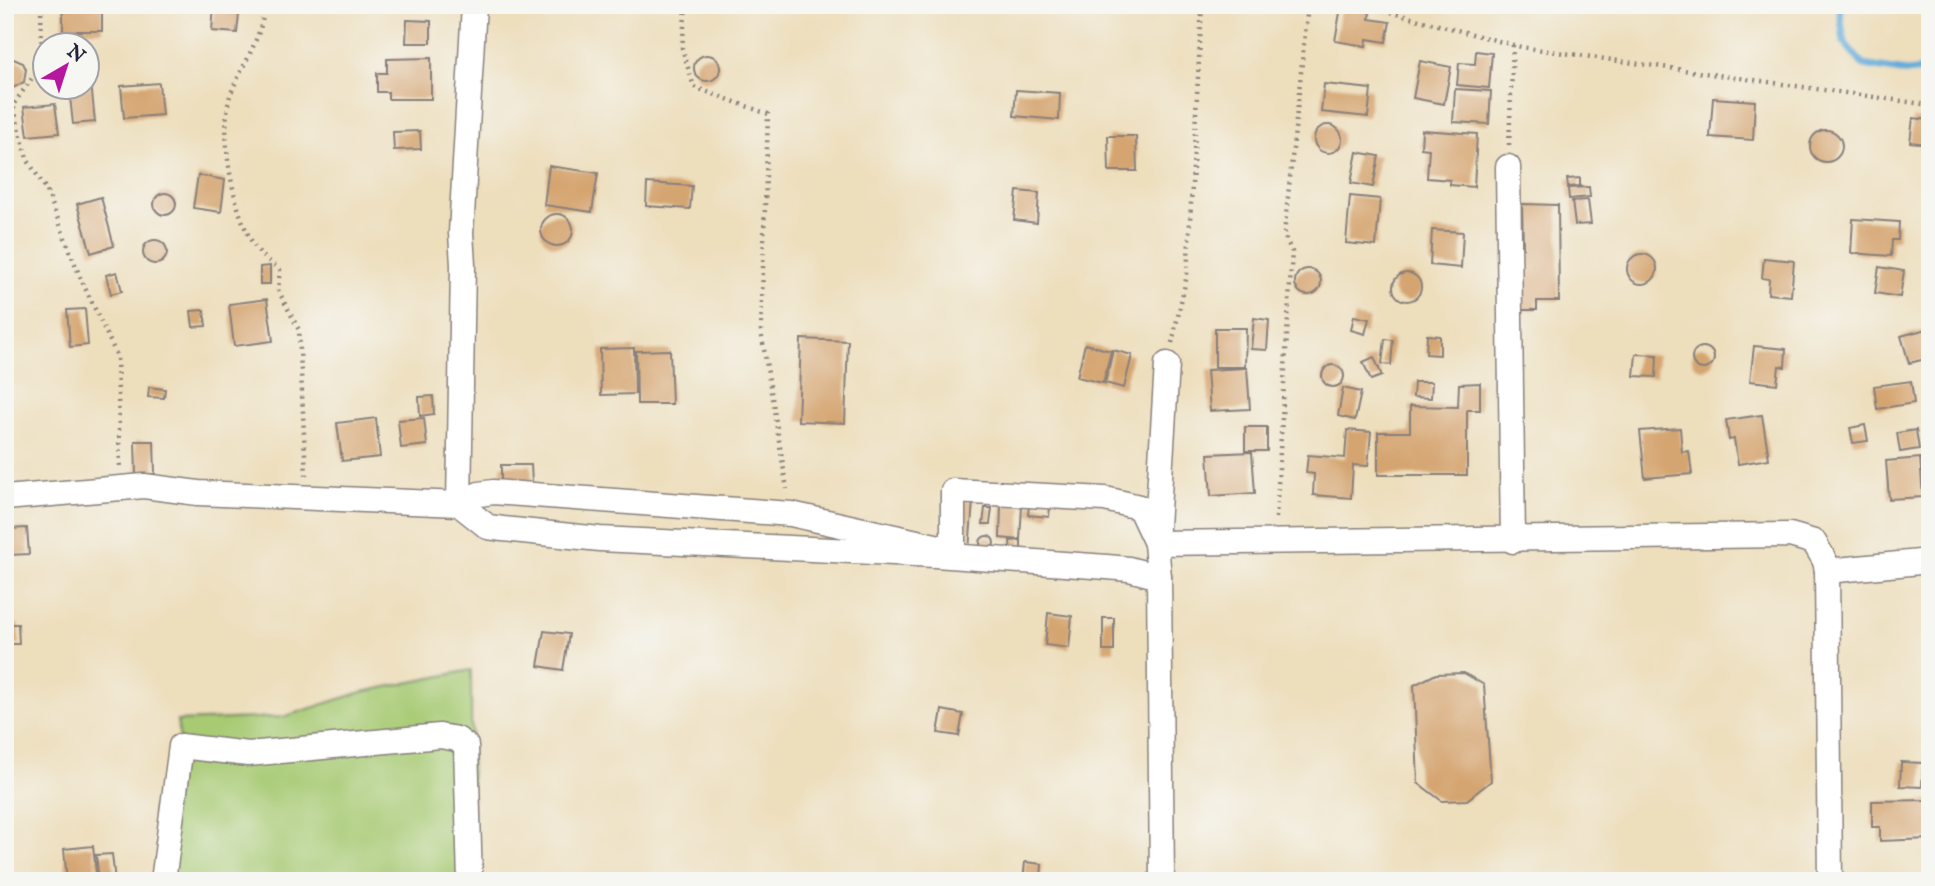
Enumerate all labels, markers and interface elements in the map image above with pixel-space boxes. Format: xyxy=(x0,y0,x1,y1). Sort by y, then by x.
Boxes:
north arrow xyxy=(32,32,102,102)
text: N xyxy=(61,39,90,69)

